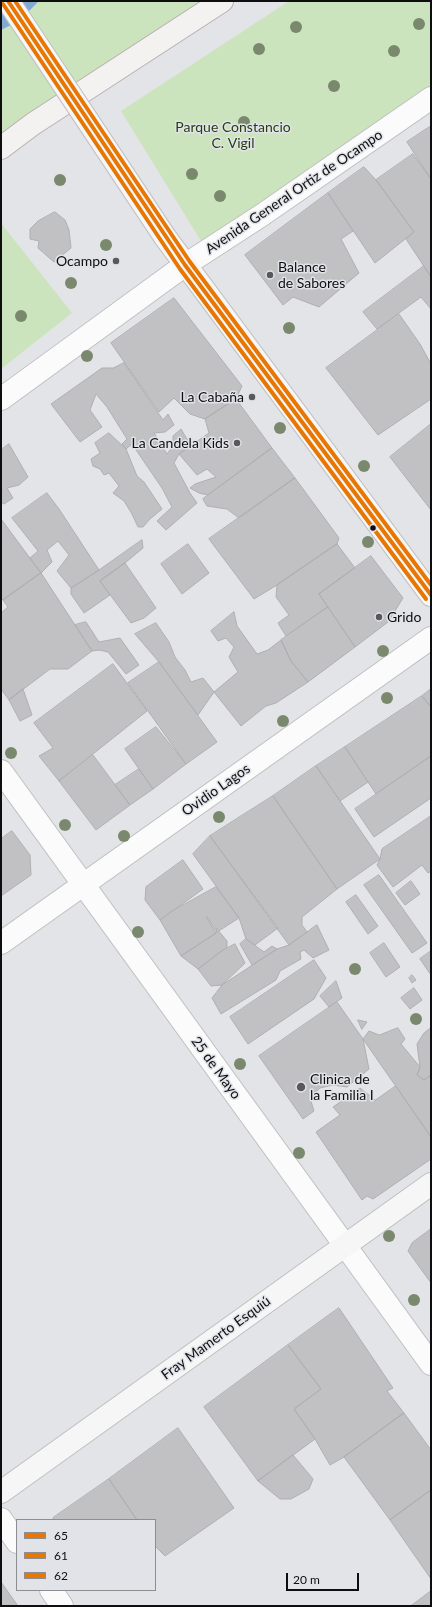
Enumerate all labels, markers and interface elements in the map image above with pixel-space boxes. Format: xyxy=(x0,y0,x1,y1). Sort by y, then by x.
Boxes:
park label: Parque Constancio C. Vigil xyxy=(175,119,291,152)
street label: Avenida General Ortiz de Ocampo xyxy=(202,126,386,258)
place label: Ocampo xyxy=(56,253,108,269)
marker: Ocampo xyxy=(111,256,121,266)
place label: Balance de Sabores xyxy=(278,259,345,292)
marker: Balance de Sabores xyxy=(265,270,275,280)
place label: La Cabaña xyxy=(180,389,244,405)
marker: La Cabaña xyxy=(247,392,257,402)
place label: La Candela Kids xyxy=(132,435,229,451)
marker: La Candela Kids xyxy=(232,438,242,448)
unlabelled marker xyxy=(368,523,378,533)
place label: Grido xyxy=(387,609,421,625)
marker: Grido xyxy=(374,612,384,622)
street label: Ovidio Lagos xyxy=(178,760,254,820)
street label: 25 de Mayo xyxy=(188,1033,244,1103)
place label: Clinica de la Familia I xyxy=(310,1071,374,1104)
marker: Clinica de la Familia I xyxy=(295,1081,307,1093)
street label: Fray Mamerto Esquiú xyxy=(158,1293,274,1383)
legend xyxy=(16,1519,156,1591)
text: 65 xyxy=(54,1528,68,1543)
text: 61 xyxy=(54,1548,68,1563)
scale bar xyxy=(288,1565,361,1591)
text: 62 xyxy=(54,1568,68,1583)
text: 20 m xyxy=(293,1572,320,1587)

